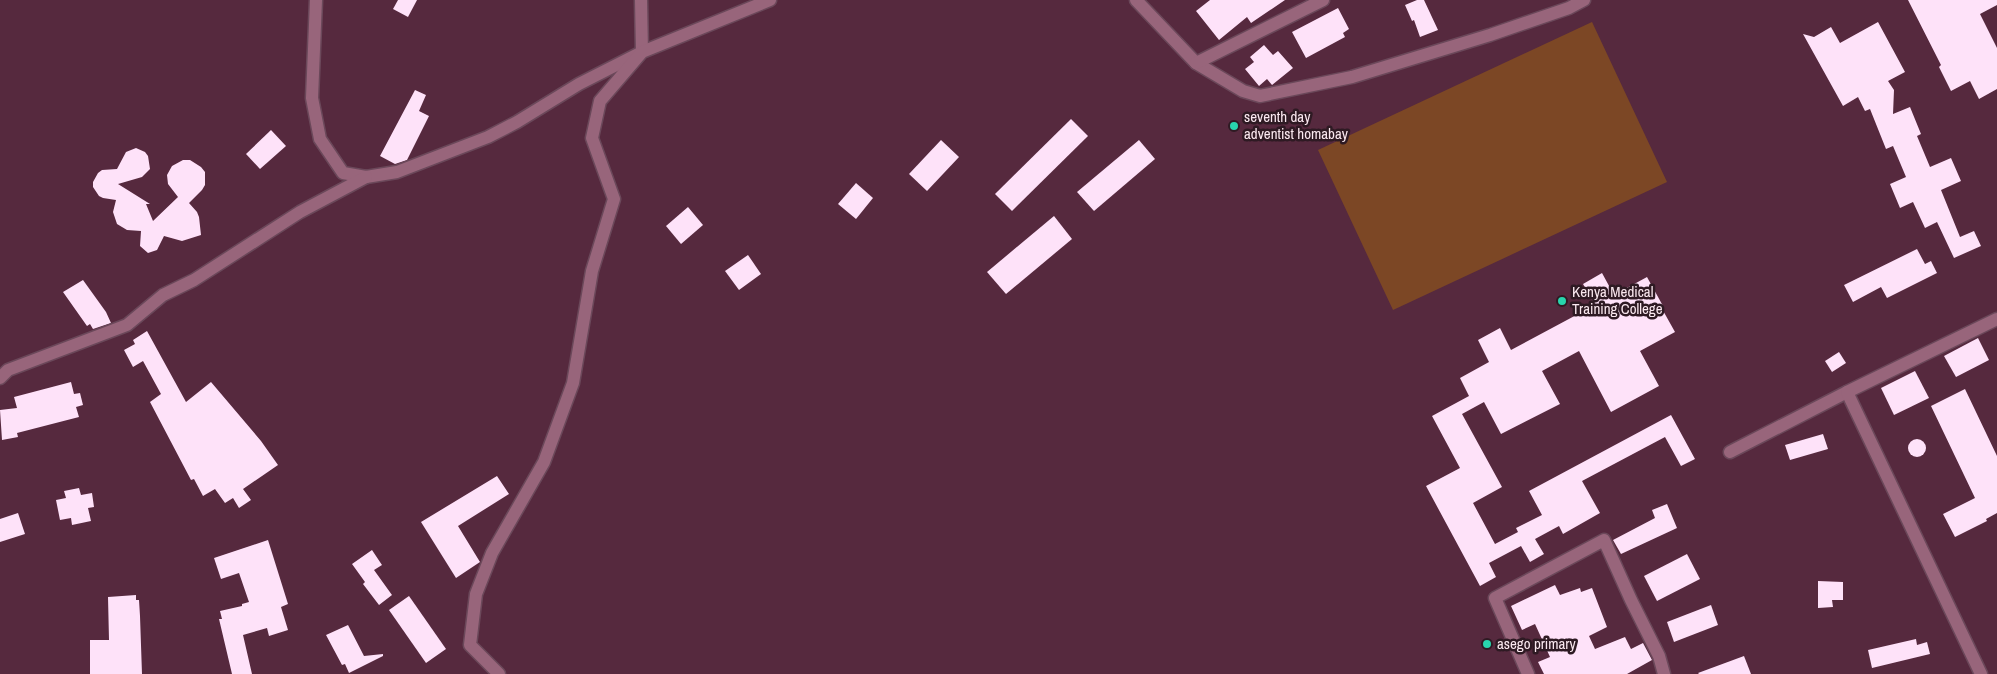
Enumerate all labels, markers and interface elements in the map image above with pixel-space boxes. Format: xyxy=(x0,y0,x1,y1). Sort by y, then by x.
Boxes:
place label: seventh day adventist homabay xyxy=(1244,106,1349,144)
marker: seventh day adventist homabay xyxy=(1228,120,1240,132)
place label: Kenya Medical Training College xyxy=(1572,281,1663,319)
marker: Kenya Medical Training College xyxy=(1556,295,1568,307)
place label: asego primary xyxy=(1497,633,1576,654)
marker: asego primary xyxy=(1481,638,1493,650)

